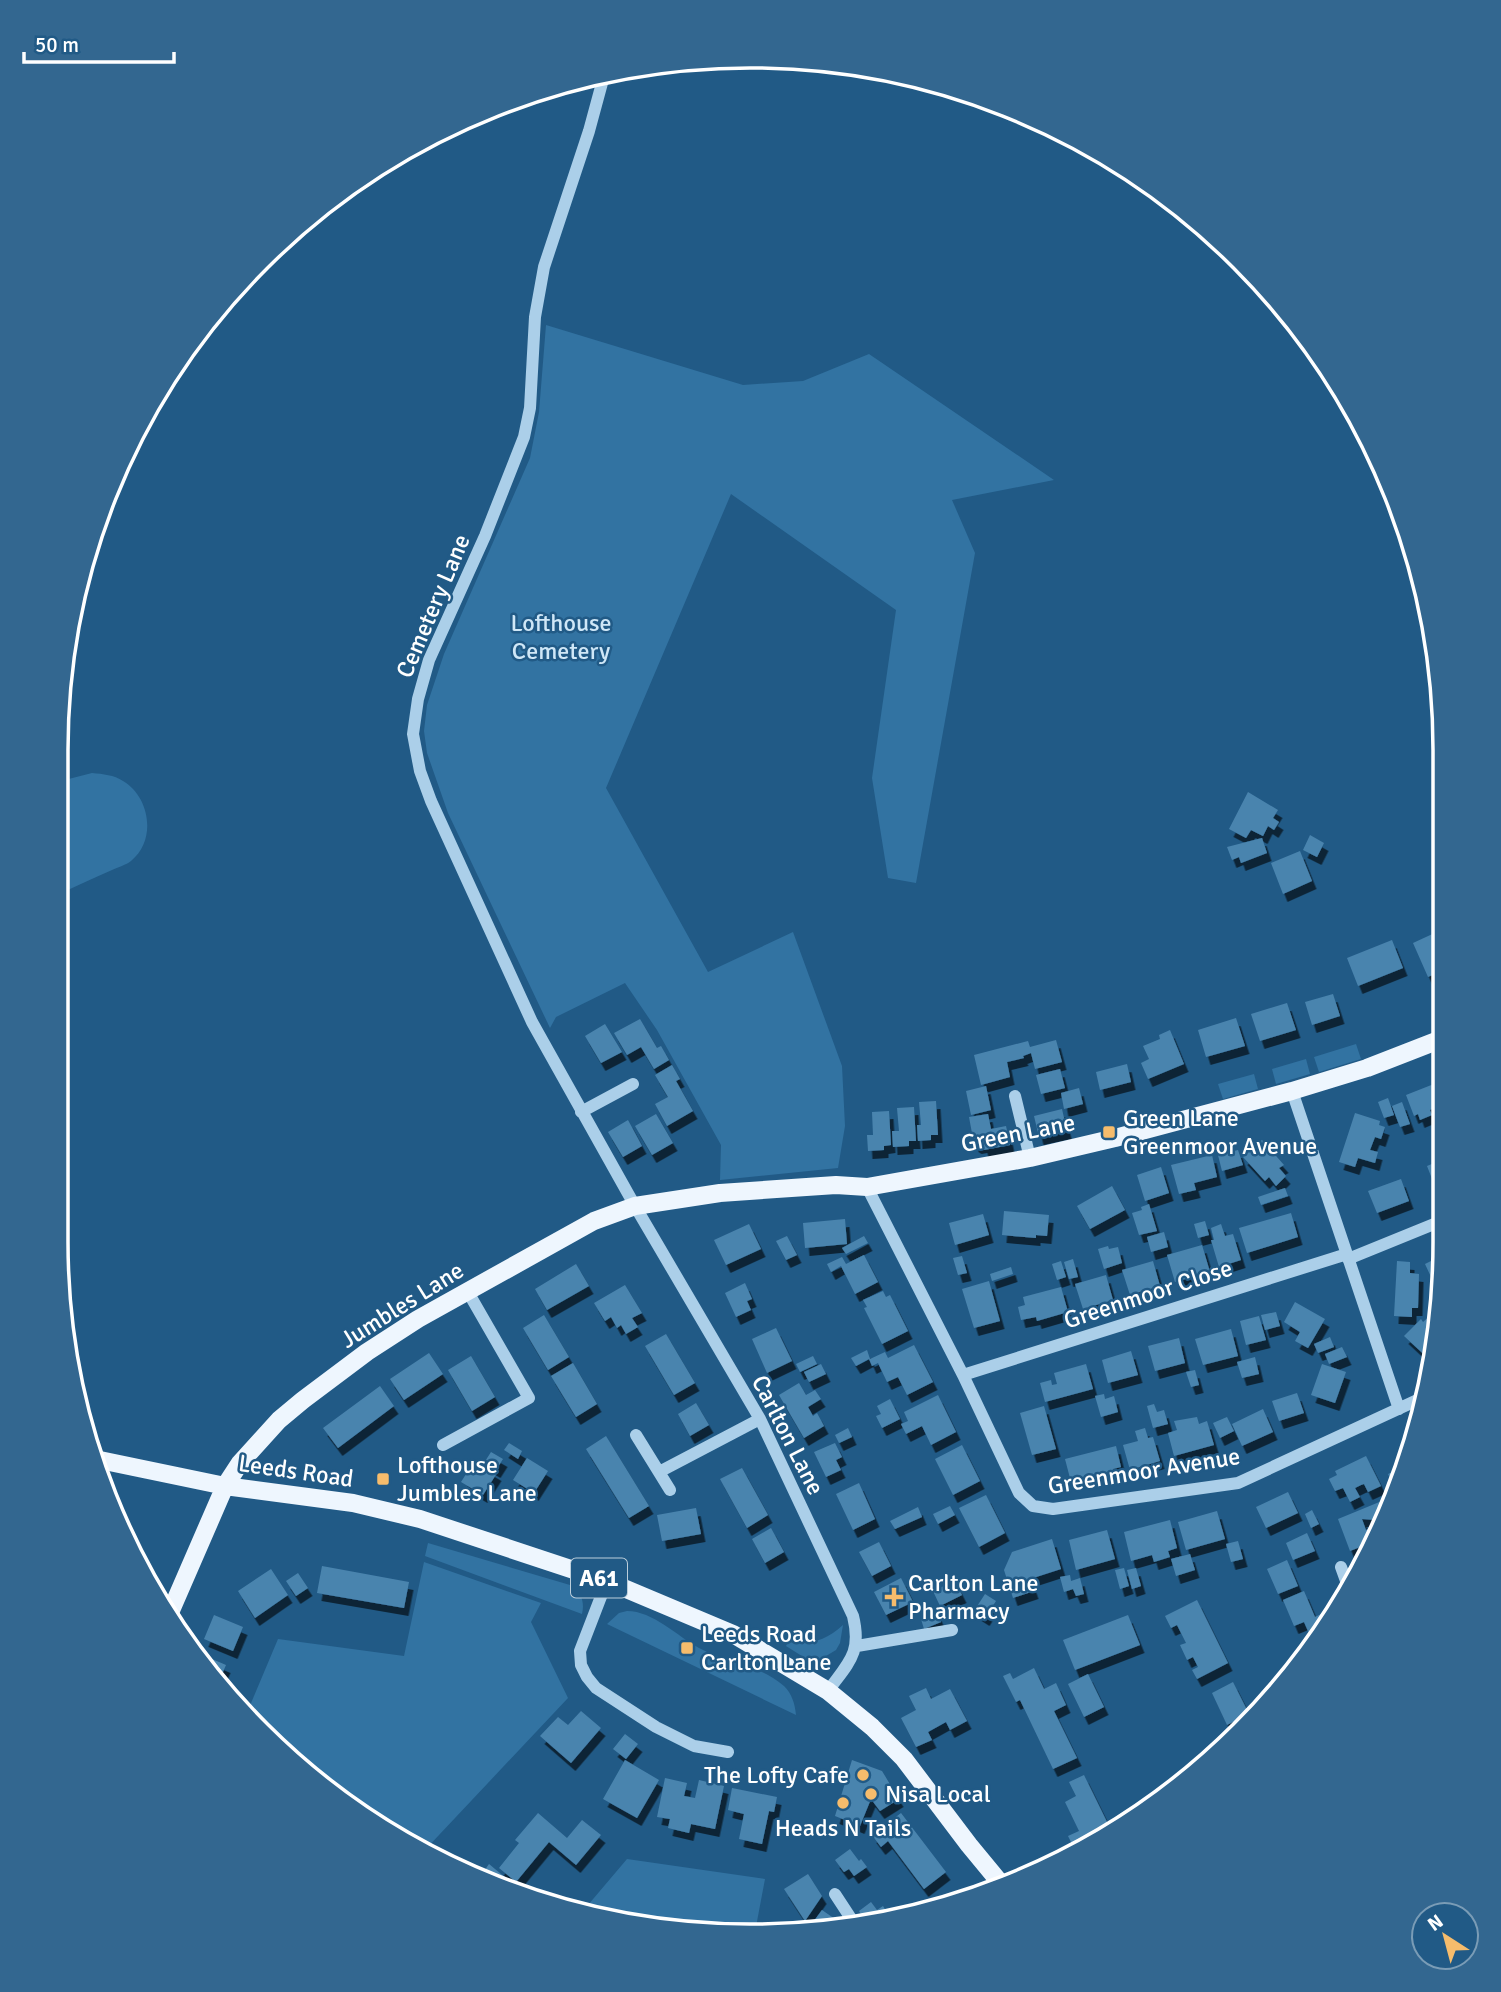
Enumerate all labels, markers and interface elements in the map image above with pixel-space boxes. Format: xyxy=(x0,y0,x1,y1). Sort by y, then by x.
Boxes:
scale bar xyxy=(24,21,175,65)
text: 50 m xyxy=(35,32,79,58)
street label: Cemetery Lane xyxy=(389,530,477,682)
park label: Lofthouse Cemetery xyxy=(510,608,612,666)
place label: Green Lane Greenmoor Avenue xyxy=(1123,1103,1317,1161)
street label: Green Lane xyxy=(958,1107,1078,1159)
marker: Green Lane Greenmoor Avenue xyxy=(1101,1124,1117,1140)
street label: Greenmoor Close xyxy=(1060,1253,1236,1335)
street label: Jumbles Lane xyxy=(335,1255,469,1355)
street label: Carlton Lane xyxy=(745,1370,831,1500)
street label: Greenmoor Avenue xyxy=(1046,1441,1242,1501)
street label: Leeds Road xyxy=(237,1448,355,1494)
place label: Lofthouse Jumbles Lane xyxy=(397,1450,537,1508)
marker: Lofthouse Jumbles Lane xyxy=(375,1471,391,1487)
road number: A61 xyxy=(571,1558,627,1597)
place label: Carlton Lane Pharmacy xyxy=(908,1568,1039,1626)
marker: Carlton Lane Pharmacy xyxy=(886,1589,902,1605)
place label: Leeds Road Carlton Lane xyxy=(701,1619,832,1677)
marker: Leeds Road Carlton Lane xyxy=(679,1640,695,1656)
place label: The Lofty Cafe xyxy=(704,1760,849,1790)
marker: The Lofty Cafe xyxy=(855,1767,871,1783)
place label: Nisa Local xyxy=(885,1779,991,1809)
marker: Nisa Local xyxy=(863,1786,879,1802)
marker: Heads N Tails xyxy=(835,1795,851,1811)
place label: Heads N Tails xyxy=(775,1813,911,1843)
north arrow xyxy=(1410,1901,1480,1971)
text: N xyxy=(1423,1909,1448,1937)

